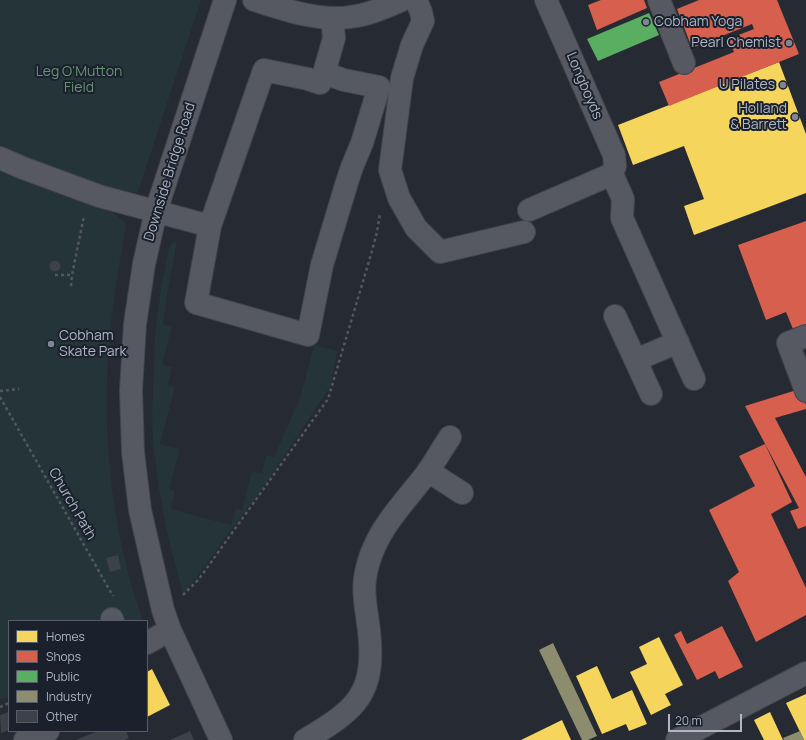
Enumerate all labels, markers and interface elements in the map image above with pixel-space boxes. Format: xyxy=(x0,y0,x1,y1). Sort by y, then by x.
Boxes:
place label: Cobham Yoga xyxy=(654,14,742,30)
marker: Cobham Yoga xyxy=(641,17,651,27)
place label: Pearl Chemist xyxy=(691,35,781,51)
marker: Pearl Chemist xyxy=(784,38,794,48)
street label: Longboyds xyxy=(562,50,606,122)
park label: Leg O'Mutton Field xyxy=(36,64,122,96)
place label: U Pilates xyxy=(719,77,775,93)
marker: U Pilates xyxy=(778,80,788,90)
street label: Downside Bridge Road xyxy=(141,101,199,243)
place label: Holland & Barrett xyxy=(730,101,787,134)
marker: Holland & Barrett xyxy=(790,112,800,122)
place label: Cobham Skate Park xyxy=(59,328,127,360)
marker: Cobham Skate Park xyxy=(46,339,56,349)
street label: Church Path xyxy=(45,465,99,543)
legend xyxy=(8,620,148,732)
text: Homes xyxy=(46,628,85,645)
text: Shops xyxy=(46,648,81,665)
text: Public xyxy=(46,668,80,685)
text: Industry xyxy=(46,688,92,705)
scale bar xyxy=(670,706,744,732)
text: Other xyxy=(46,708,78,725)
text: 20 m xyxy=(675,712,702,729)

